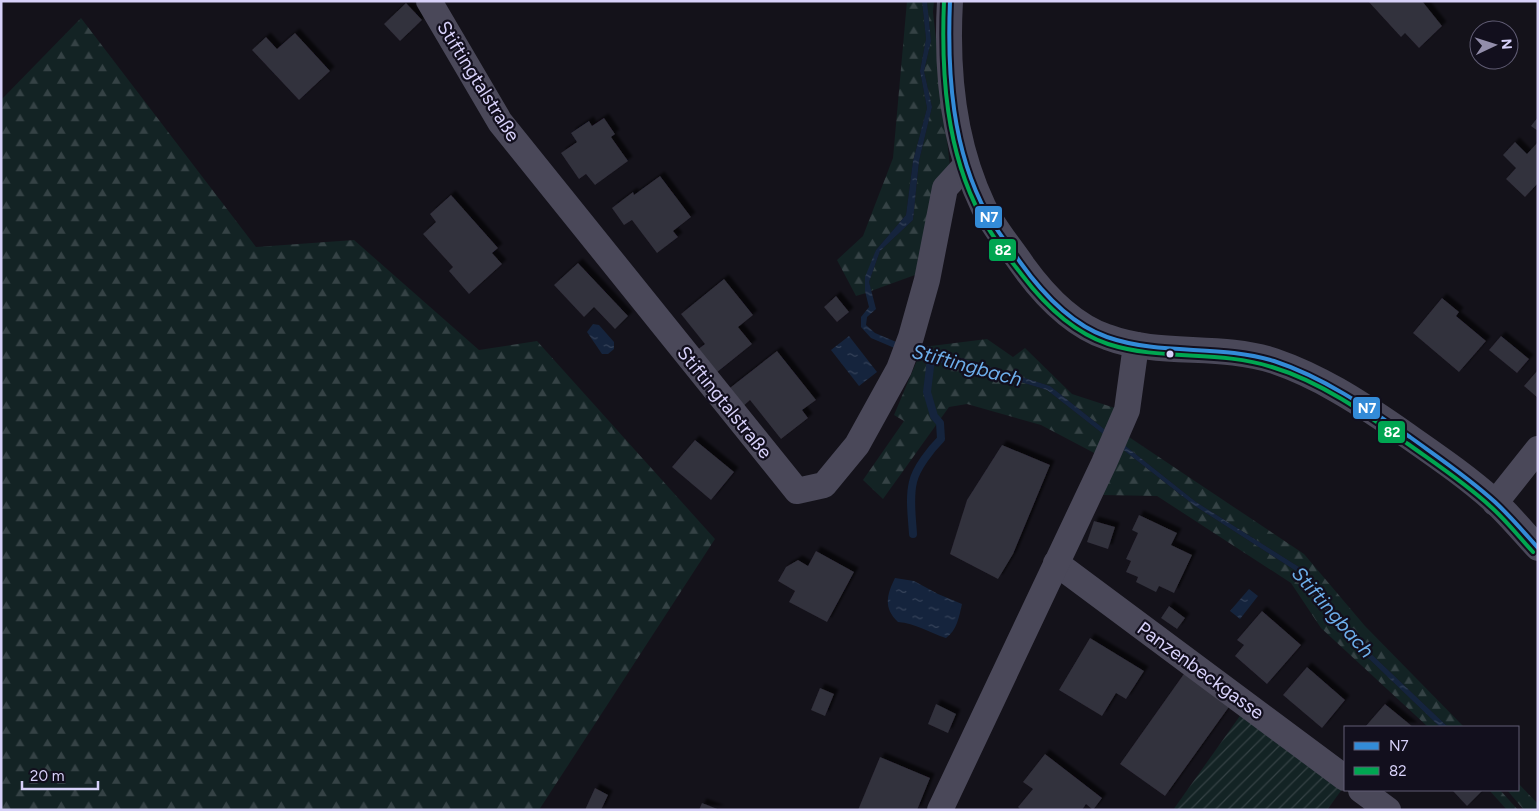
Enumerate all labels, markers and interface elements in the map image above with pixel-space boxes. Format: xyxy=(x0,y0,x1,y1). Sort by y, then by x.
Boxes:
street label: Stiftingtalstraße xyxy=(432,17,525,146)
north arrow xyxy=(1469,20,1519,70)
text: N xyxy=(1498,38,1515,50)
line badge: N7 xyxy=(974,205,1003,229)
text: N7 xyxy=(980,209,999,226)
line badge: 82 xyxy=(988,238,1017,262)
text: 82 xyxy=(995,242,1011,259)
water label: Stiftingbach xyxy=(909,339,1025,391)
street label: Stiftingtalstraße xyxy=(672,342,777,463)
unlabelled marker xyxy=(1165,349,1175,359)
line badge: N7 xyxy=(1352,396,1381,420)
text: N7 xyxy=(1358,400,1377,417)
line badge: 82 xyxy=(1377,420,1406,444)
text: 82 xyxy=(1384,424,1400,441)
water label: Stiftingbach xyxy=(1287,562,1379,662)
street label: Panzenbeckgasse xyxy=(1133,617,1269,724)
legend xyxy=(1344,726,1519,791)
text: N7 xyxy=(1389,737,1409,755)
scale bar xyxy=(22,758,99,790)
text: 82 xyxy=(1389,762,1407,780)
text: 20 m xyxy=(30,767,64,785)

